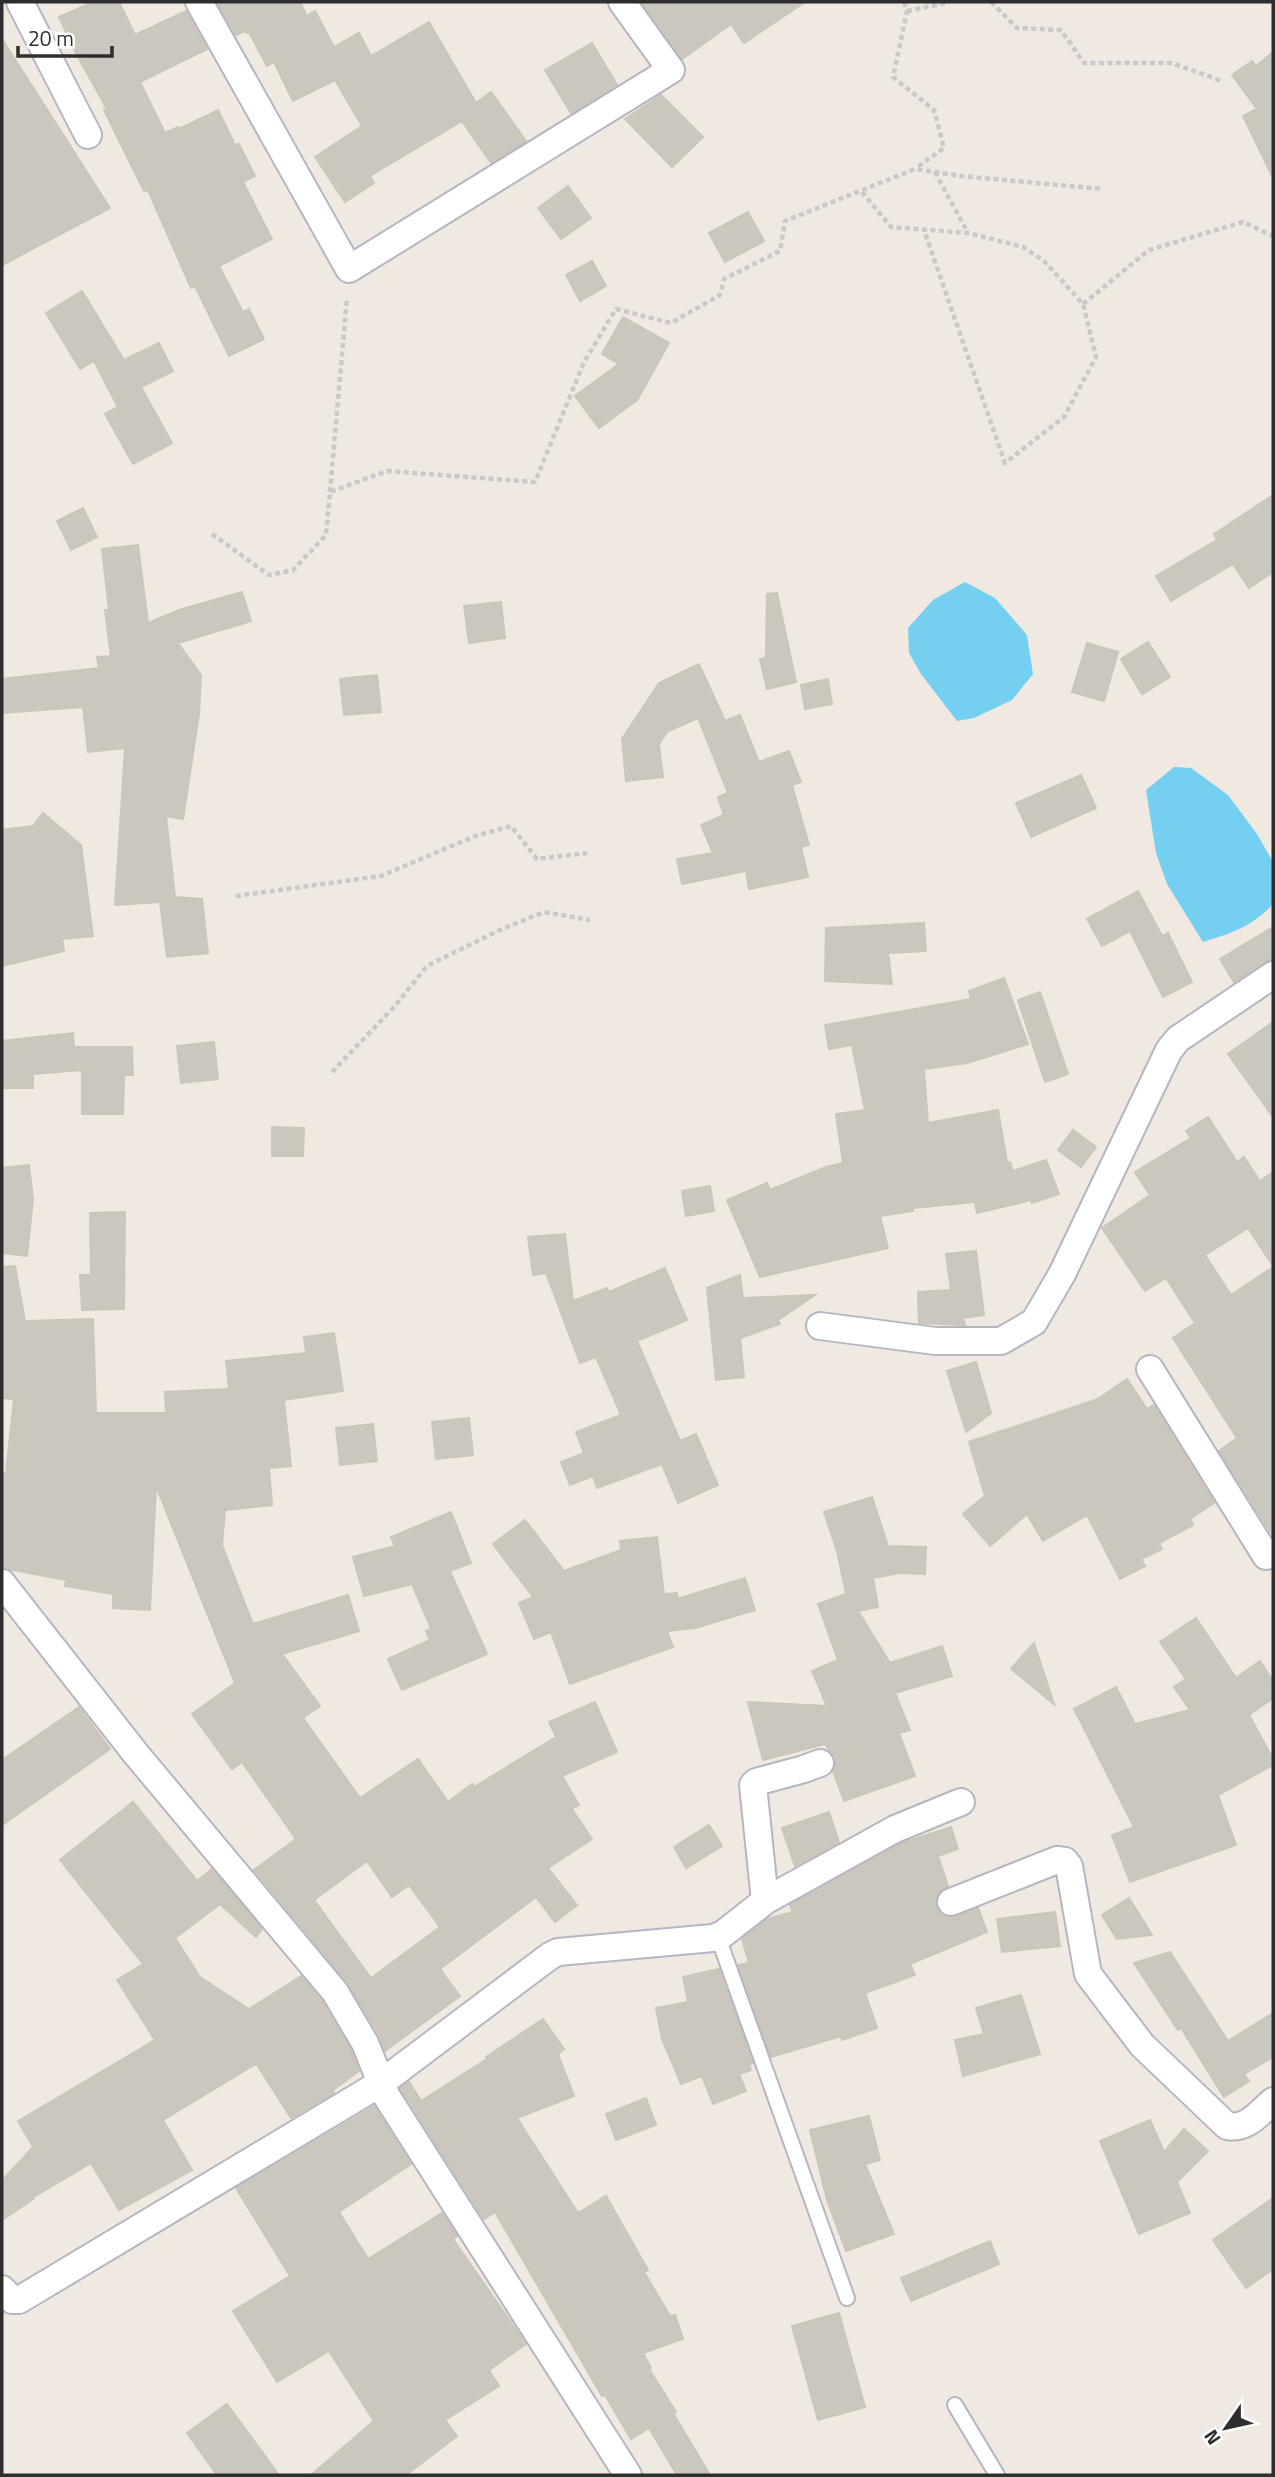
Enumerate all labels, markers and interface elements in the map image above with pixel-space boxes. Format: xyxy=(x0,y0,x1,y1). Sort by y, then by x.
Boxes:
scale bar xyxy=(18,14,112,58)
text: 20 m xyxy=(28,22,74,54)
north arrow xyxy=(1191,2393,1261,2463)
text: N xyxy=(1196,2424,1227,2451)

